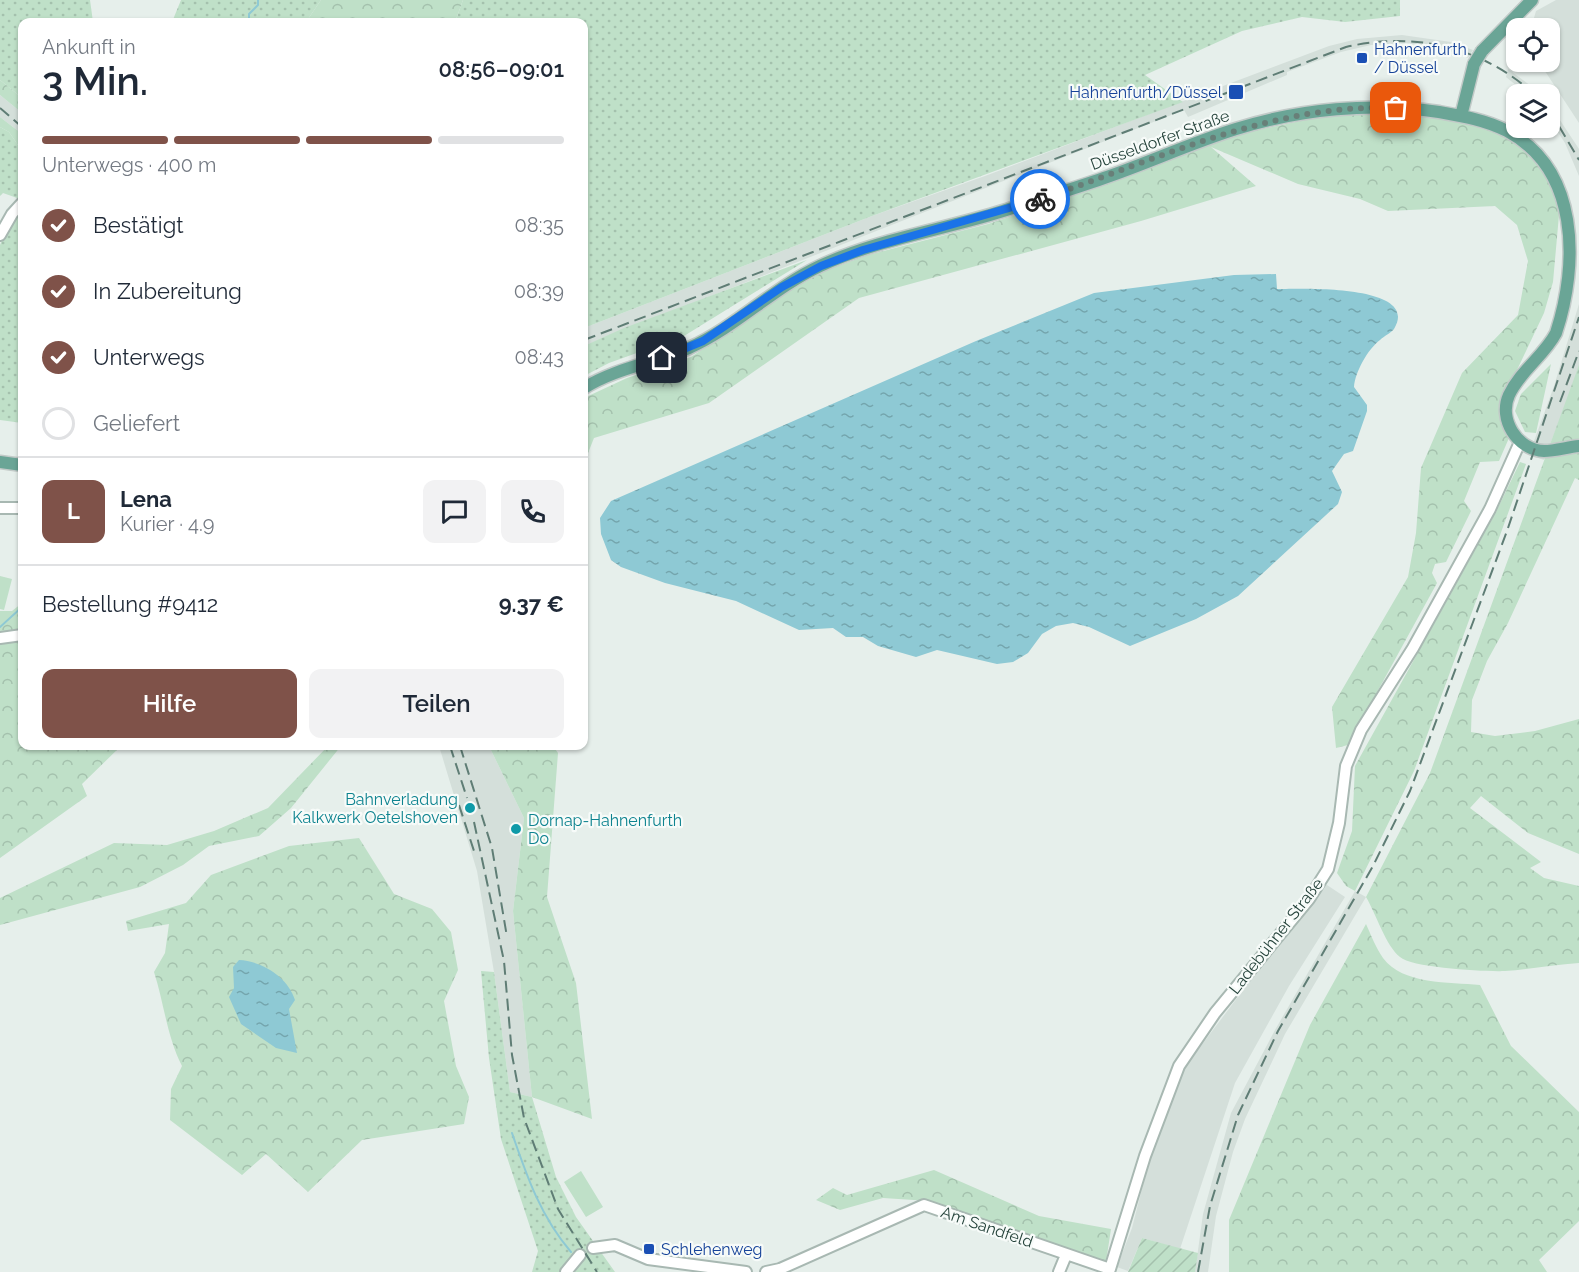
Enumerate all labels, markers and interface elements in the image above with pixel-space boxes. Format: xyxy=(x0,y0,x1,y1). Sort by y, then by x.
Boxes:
map controls xyxy=(1506,18,1560,138)
button: locate xyxy=(1506,18,1560,72)
text: Ankunft in xyxy=(42,35,136,59)
place label: Hahnenfurth / Düssel xyxy=(1374,40,1467,77)
marker: Hahnenfurth / Düssel xyxy=(1355,51,1369,65)
text: 08:56–09:01 xyxy=(439,56,564,82)
text: 3 Min. xyxy=(42,58,148,104)
pin xyxy=(1370,82,1421,133)
place label: Hahnenfurth/Düssel xyxy=(1069,83,1223,102)
marker: Hahnenfurth/Düssel xyxy=(1227,83,1245,101)
button: layers xyxy=(1506,84,1560,138)
icon: bag xyxy=(1379,91,1412,124)
street label: Düsseldorfer Straße xyxy=(1088,106,1232,174)
text: Unterwegs · 400 m xyxy=(42,153,216,177)
courier xyxy=(1010,169,1070,229)
icon: bike xyxy=(1024,183,1057,216)
icon: check xyxy=(42,209,75,242)
text: Bestätigt xyxy=(93,212,184,238)
text: 08:35 xyxy=(515,213,564,237)
icon: check xyxy=(42,275,75,308)
text: In Zubereitung xyxy=(93,278,242,304)
text: 08:39 xyxy=(514,279,564,303)
pin xyxy=(636,332,687,383)
icon: check xyxy=(42,341,75,374)
icon: home xyxy=(645,341,678,374)
text: Unterwegs xyxy=(93,344,205,370)
text: 08:43 xyxy=(515,345,564,369)
text: Geliefert xyxy=(93,410,180,436)
button: chat xyxy=(423,480,486,543)
button: phone xyxy=(501,480,564,543)
text: Lena xyxy=(120,486,172,512)
text: L xyxy=(67,498,80,524)
text: Kurier · 4.9 xyxy=(120,512,214,536)
text: Bestellung #9412 xyxy=(42,591,218,617)
text: 9.37 € xyxy=(499,591,564,617)
button: Hilfe xyxy=(42,669,297,738)
button: Teilen xyxy=(309,669,564,738)
place label: Bahnverladung Kalkwerk Oetelshoven xyxy=(292,790,458,827)
marker: Bahnverladung Kalkwerk Oetelshoven xyxy=(463,801,477,815)
place label: Dornap-Hahnenfurth Do xyxy=(528,811,682,848)
marker: Dornap-Hahnenfurth Do xyxy=(509,822,523,836)
street label: Ladebühner Straße xyxy=(1225,874,1327,998)
street label: Am Sandfeld xyxy=(939,1202,1036,1252)
place label: Schlehenweg xyxy=(661,1240,762,1259)
marker: Schlehenweg xyxy=(642,1242,656,1256)

